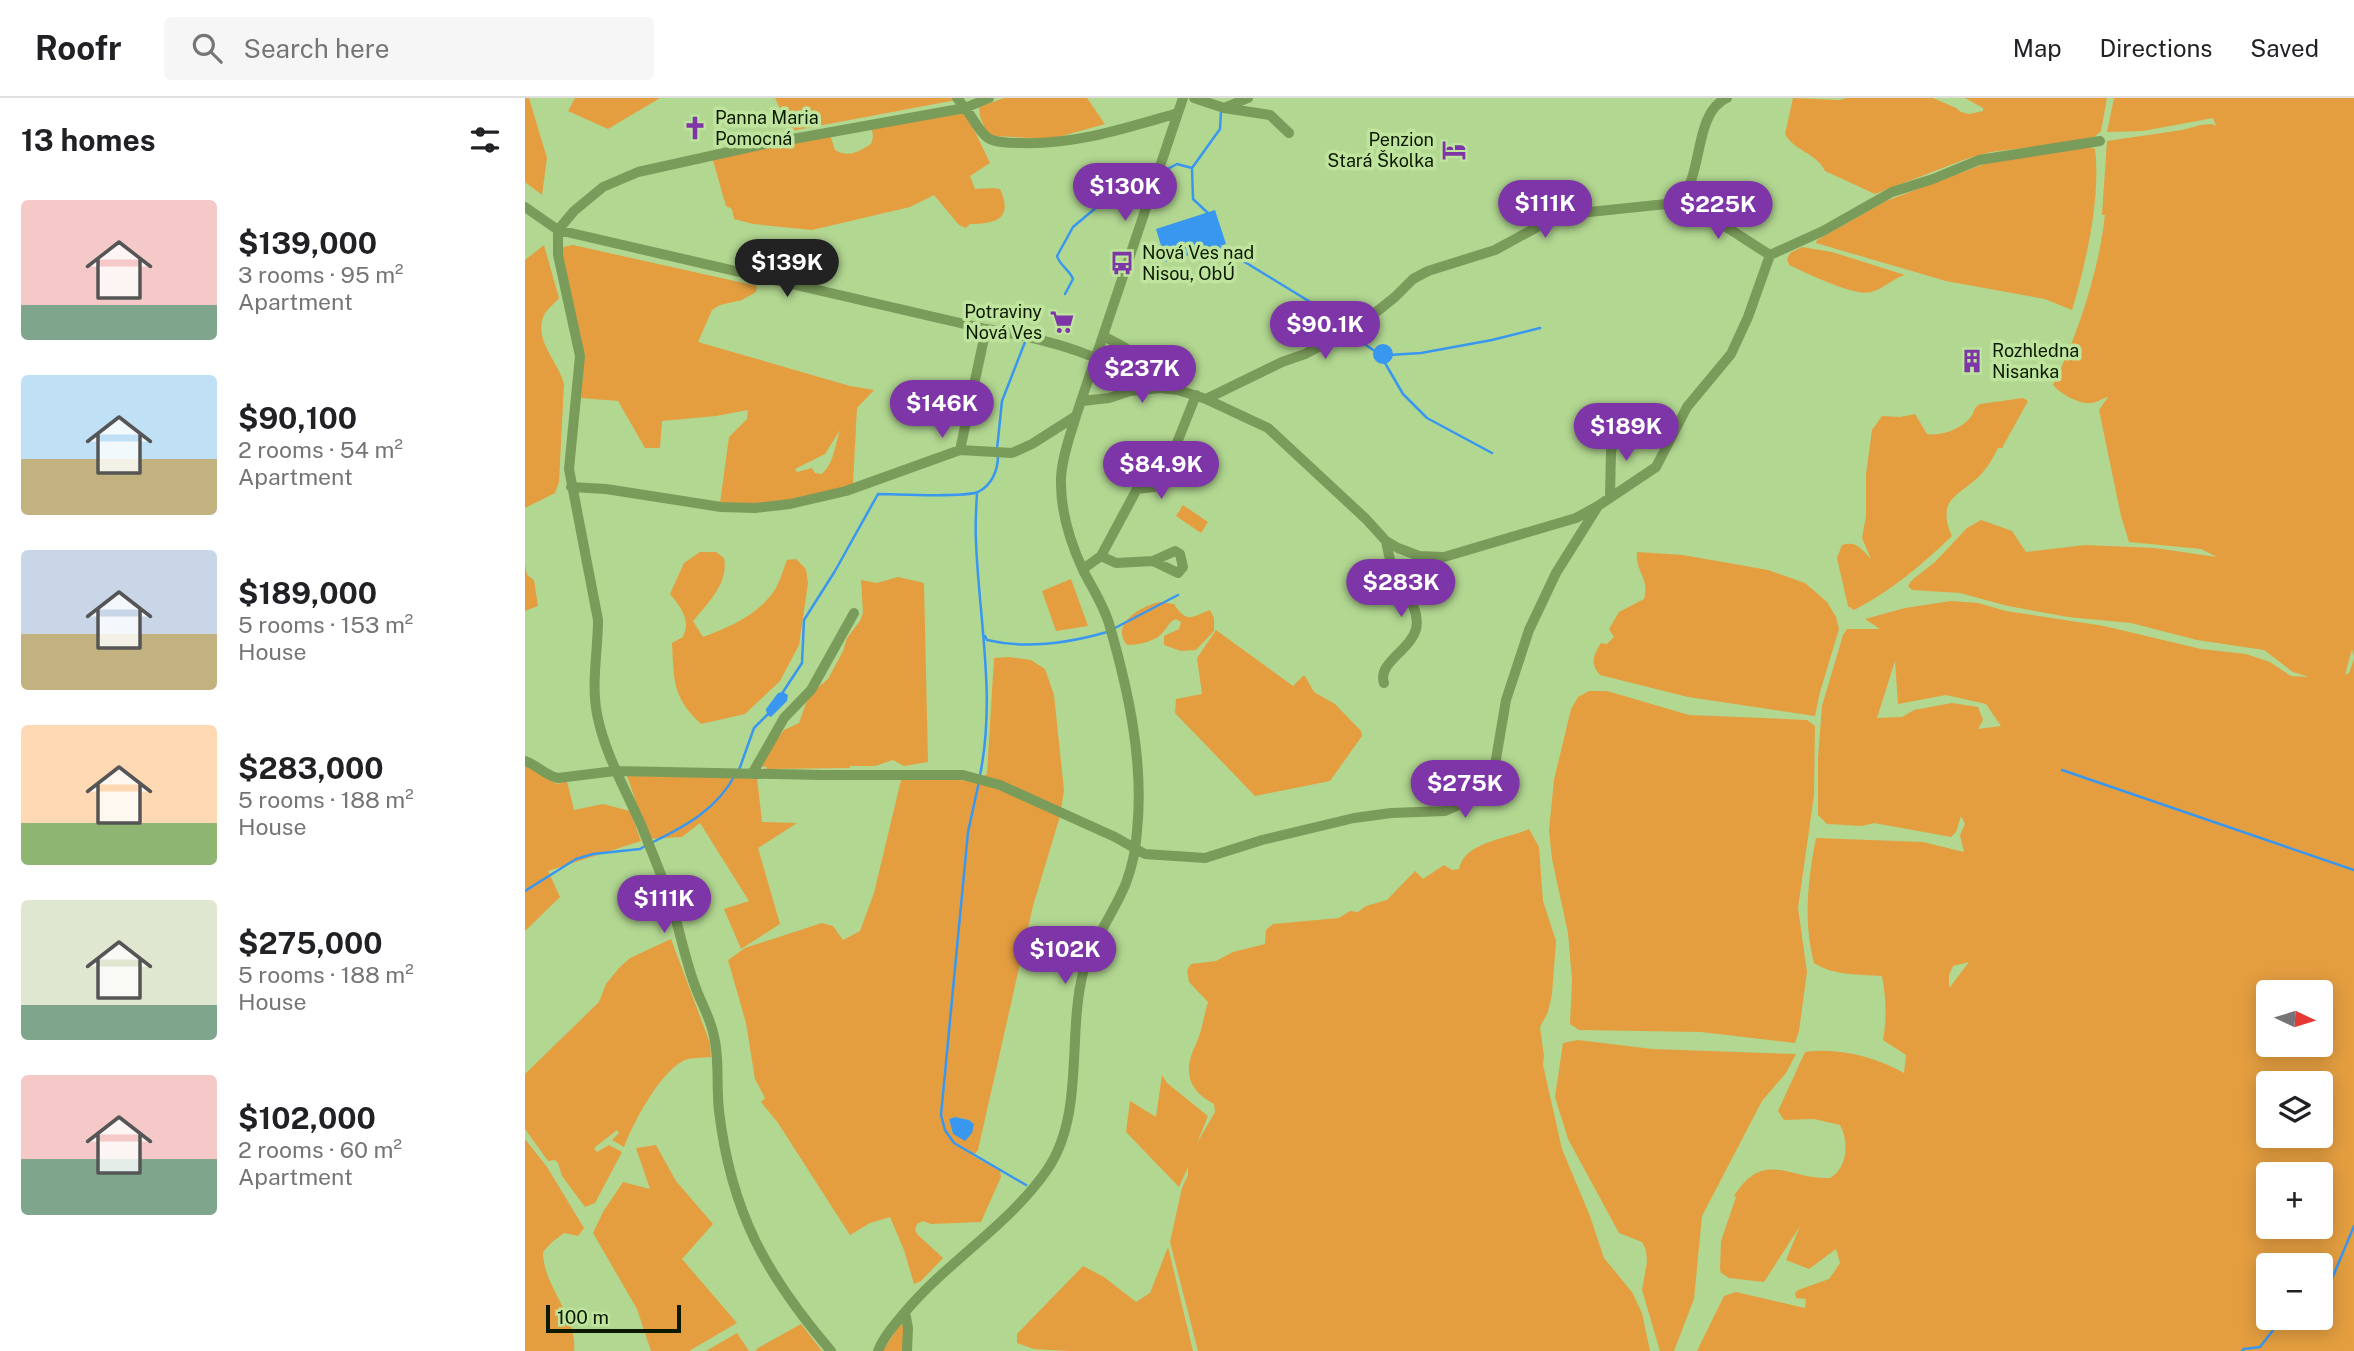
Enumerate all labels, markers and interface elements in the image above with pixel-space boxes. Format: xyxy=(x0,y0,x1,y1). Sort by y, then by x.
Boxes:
search box xyxy=(164,17,654,80)
text: Roofr xyxy=(35,29,122,67)
icon: search xyxy=(188,29,226,67)
text: Search here xyxy=(244,33,390,64)
text: Map xyxy=(2013,34,2062,62)
text: Directions xyxy=(2100,34,2212,62)
text: Saved xyxy=(2250,34,2319,62)
place label: Panna Maria Pomocná xyxy=(715,107,819,149)
church icon: Panna Maria Pomocná xyxy=(681,114,709,142)
icon: filters xyxy=(466,121,504,159)
text: 13 homes xyxy=(21,122,156,158)
place label: Penzion Stará Školka xyxy=(1327,129,1434,171)
hotel icon: Penzion Stará Školka xyxy=(1440,136,1468,164)
pin: $130K xyxy=(1076,164,1174,223)
text: $130K xyxy=(1089,172,1161,199)
pin: $111K xyxy=(1496,180,1594,240)
pin: $225K xyxy=(1669,181,1767,241)
text: $111K xyxy=(1514,189,1576,216)
text: $225K xyxy=(1680,190,1756,217)
text: $139,000 xyxy=(238,225,377,261)
icon: home xyxy=(77,228,161,312)
pin: $139K xyxy=(738,240,836,299)
place label: Nová Ves nad Nisou, ObÚ xyxy=(1142,242,1254,284)
text: $139K xyxy=(751,248,823,275)
bus stop icon: Nová Ves nad Nisou, ObÚ xyxy=(1108,249,1136,277)
text: 3 rooms · 95 m² xyxy=(238,261,404,288)
text: Apartment xyxy=(238,288,353,315)
place label: Potraviny Nová Ves xyxy=(964,301,1042,343)
pin: $90.1K xyxy=(1268,302,1382,361)
supermarket icon: Potraviny Nová Ves xyxy=(1048,308,1076,336)
text: $90.1K xyxy=(1286,310,1364,337)
place label: Rozhledna Nisanka xyxy=(1992,340,2079,382)
pin: $237K xyxy=(1093,345,1191,405)
building icon: Rozhledna Nisanka xyxy=(1958,347,1986,375)
text: $237K xyxy=(1104,354,1180,381)
pin: $146K xyxy=(893,380,991,440)
text: $146K xyxy=(906,389,978,416)
text: $90,100 xyxy=(238,400,357,436)
icon: home xyxy=(77,403,161,487)
pin: $189K xyxy=(1577,404,1675,463)
text: $189K xyxy=(1590,412,1662,439)
text: 2 rooms · 54 m² xyxy=(238,436,403,463)
pin: $84.9K xyxy=(1104,442,1218,501)
text: $84.9K xyxy=(1119,450,1203,477)
text: Apartment xyxy=(238,463,353,490)
pin: $283K xyxy=(1352,560,1450,619)
text: $283K xyxy=(1362,568,1440,595)
text: $189,000 xyxy=(238,575,377,611)
icon: home xyxy=(77,578,161,662)
text: 5 rooms · 153 m² xyxy=(238,611,413,638)
text: House xyxy=(238,638,306,665)
text: $283,000 xyxy=(238,750,384,786)
icon: home xyxy=(77,753,161,837)
pin: $275K xyxy=(1416,760,1514,820)
text: $275K xyxy=(1427,769,1503,796)
text: 5 rooms · 188 m² xyxy=(238,786,414,813)
text: House xyxy=(238,813,306,840)
pin: $111K xyxy=(615,876,713,935)
text: $111K xyxy=(633,884,695,911)
text: $275,000 xyxy=(238,925,383,961)
pin: $102K xyxy=(1016,926,1114,986)
icon: home xyxy=(77,928,161,1012)
text: $102K xyxy=(1029,935,1101,962)
text: 5 rooms · 188 m² xyxy=(238,961,414,988)
north arrow xyxy=(2256,980,2333,1057)
map controls xyxy=(2256,980,2333,1330)
text: House xyxy=(238,988,306,1015)
button: layers xyxy=(2256,1071,2333,1148)
text: $102,000 xyxy=(238,1100,376,1136)
icon: home xyxy=(77,1103,161,1187)
text: 2 rooms · 60 m² xyxy=(238,1136,402,1163)
button: + xyxy=(2256,1162,2333,1239)
text: Apartment xyxy=(238,1163,353,1190)
button: − xyxy=(2256,1253,2333,1330)
scale bar xyxy=(546,1302,681,1334)
text: 100 m xyxy=(557,1306,609,1328)

